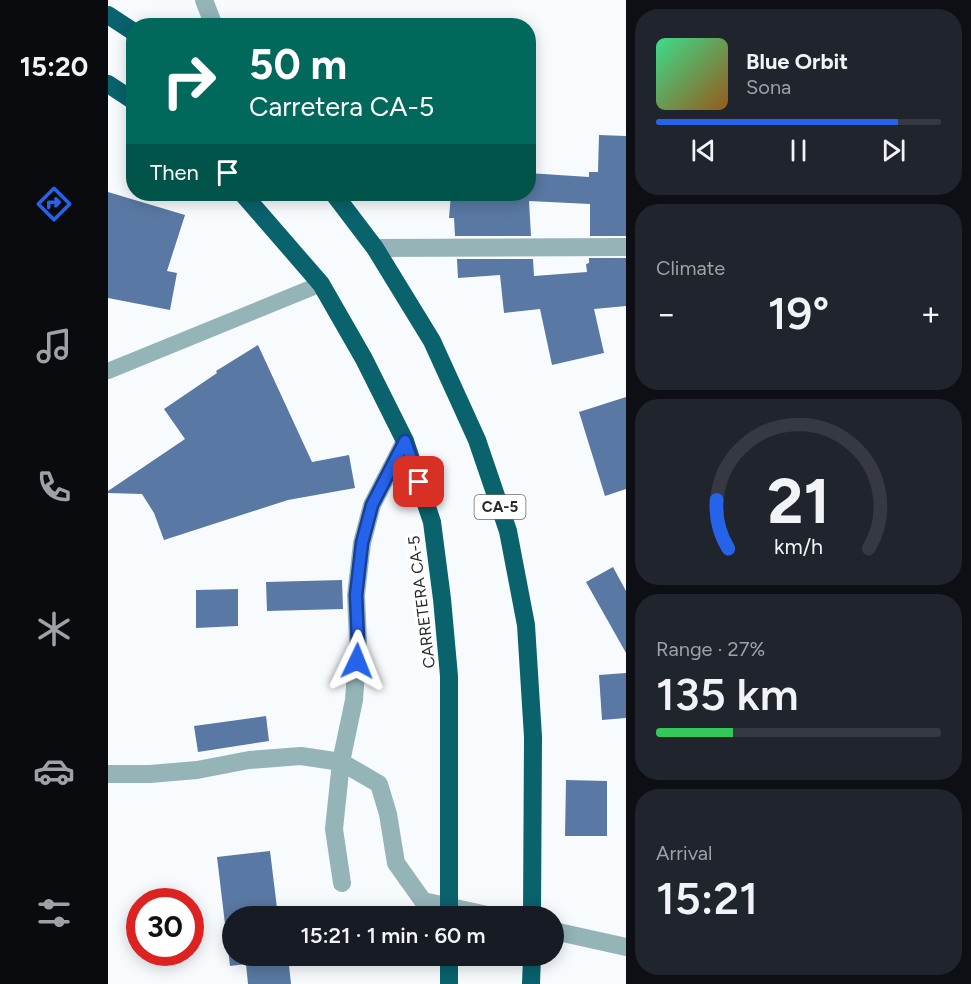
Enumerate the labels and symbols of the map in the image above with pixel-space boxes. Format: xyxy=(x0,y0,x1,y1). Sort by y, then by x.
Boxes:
pin xyxy=(393,456,444,507)
road number: CA-5 xyxy=(474,495,526,519)
street label: CARRETERA CA-5 xyxy=(404,535,439,669)
position arrow xyxy=(325,629,389,693)
speed limit sign: 30 xyxy=(126,888,204,966)

